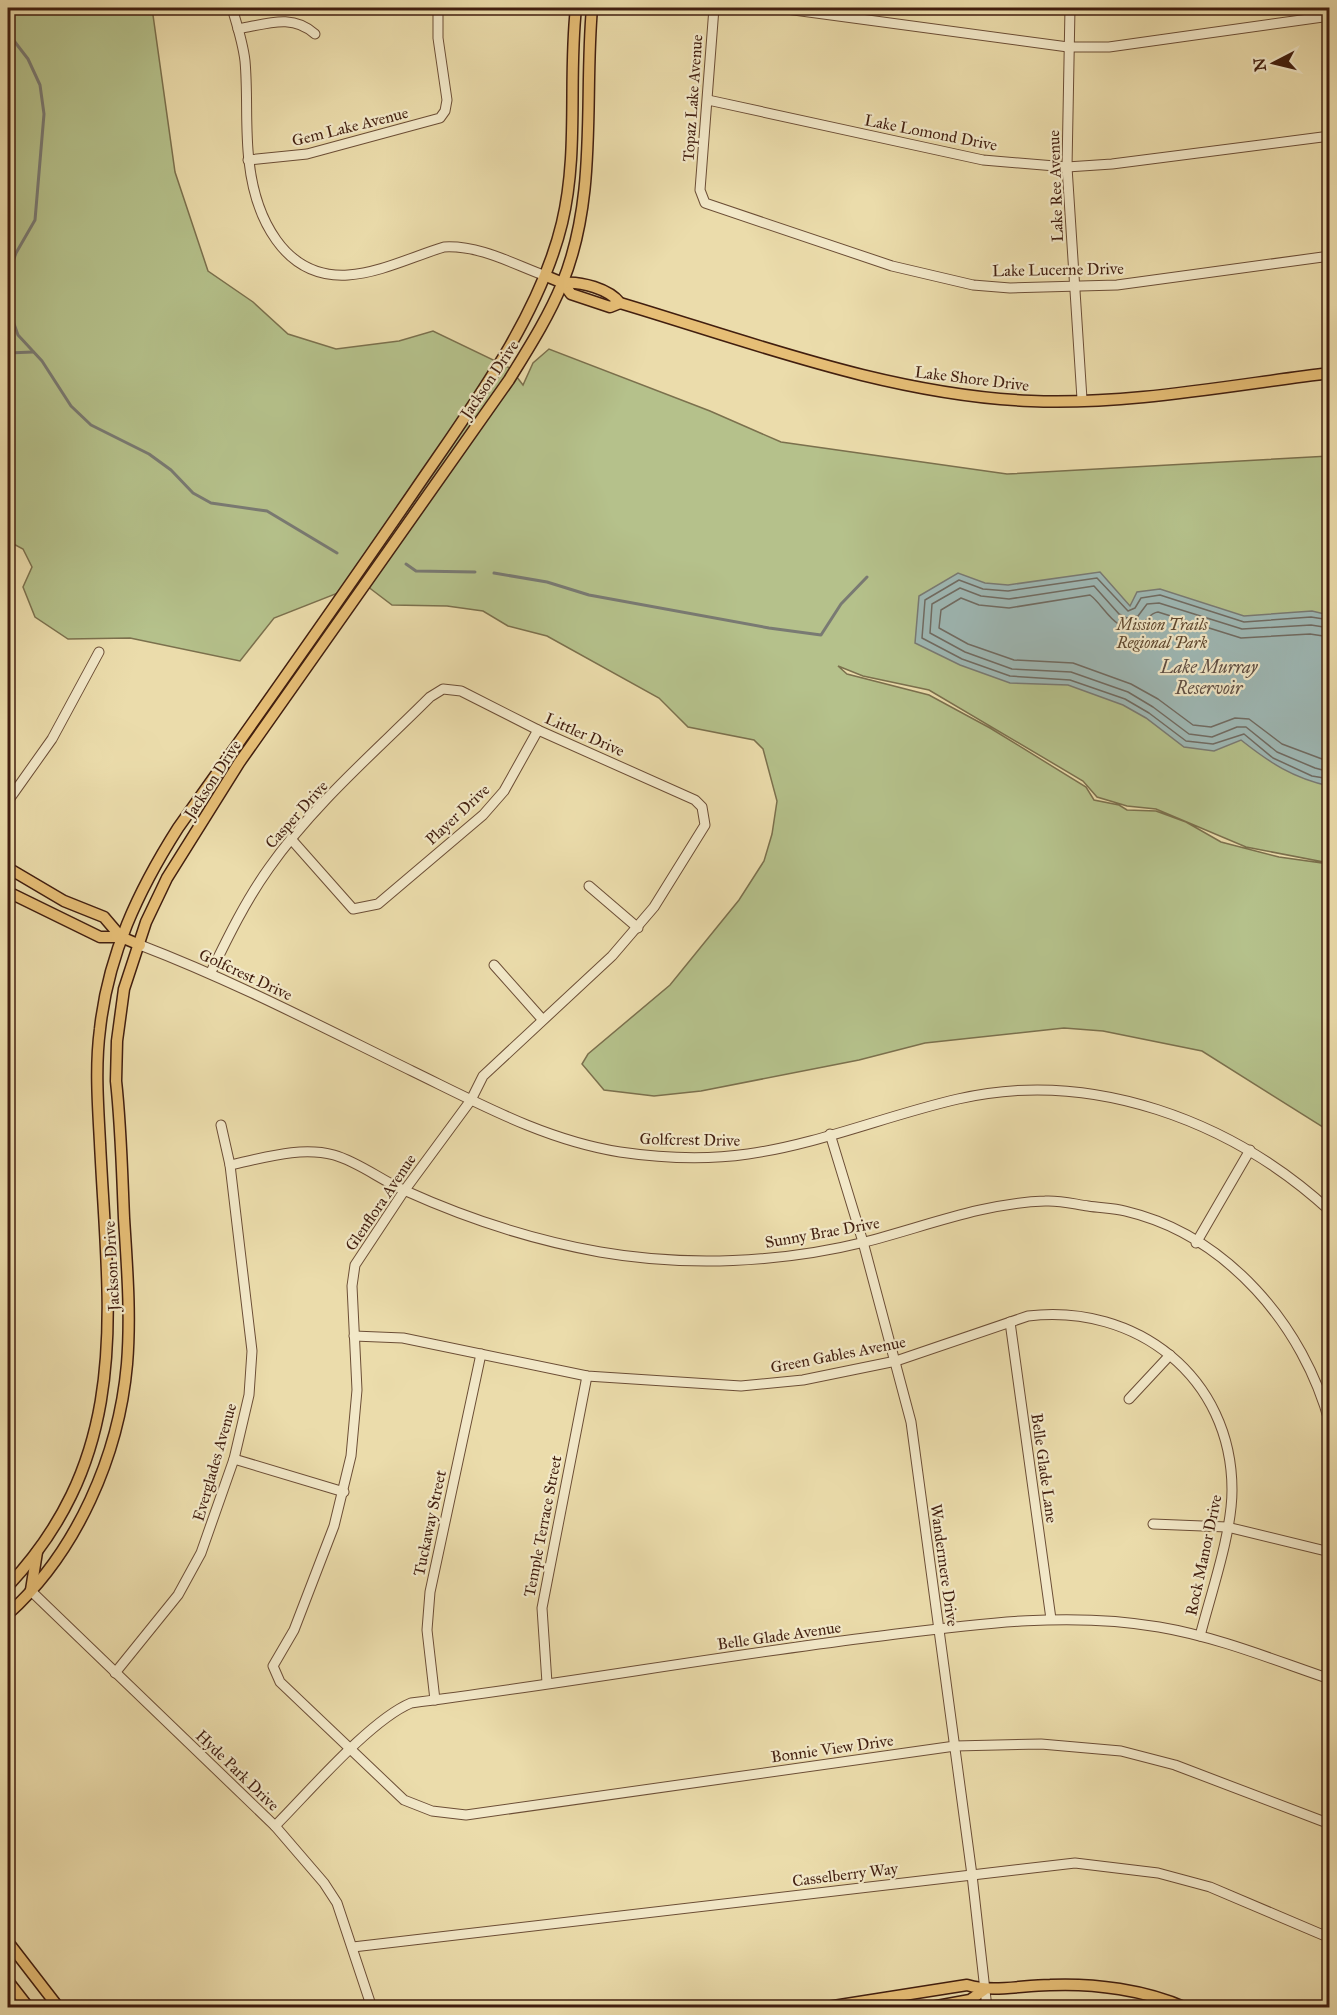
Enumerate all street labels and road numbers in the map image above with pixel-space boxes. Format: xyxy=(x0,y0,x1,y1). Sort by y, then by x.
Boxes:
street label: Topaz Lake Avenue xyxy=(679,33,706,162)
street label: Gem Lake Avenue xyxy=(290,103,411,150)
street label: Lake Lomond Drive xyxy=(863,110,999,155)
street label: Lake Ree Avenue xyxy=(1044,129,1067,242)
street label: Lake Lucerne Drive xyxy=(992,259,1124,280)
street label: Jackson Drive xyxy=(455,336,524,424)
street label: Lake Shore Drive xyxy=(914,362,1031,395)
street label: Littler Drive xyxy=(542,709,628,761)
street label: Jackson Drive xyxy=(179,736,246,824)
street label: Casper Drive xyxy=(261,776,332,852)
street label: Player Drive xyxy=(421,780,493,849)
street label: Golfcrest Drive xyxy=(196,945,296,1004)
street label: Golfcrest Drive xyxy=(639,1129,741,1150)
street label: Glenflora Avenue xyxy=(341,1150,420,1254)
street label: Sunny Brae Drive xyxy=(763,1213,881,1252)
street label: Jackson Drive xyxy=(100,1220,124,1313)
street label: Green Gables Avenue xyxy=(769,1332,908,1377)
street label: Everglades Avenue xyxy=(189,1401,241,1524)
street label: Belle Glade Lane xyxy=(1027,1412,1062,1525)
street label: Temple Terrace Street xyxy=(519,1453,566,1598)
street label: Tuckaway Street xyxy=(409,1468,450,1578)
street label: Rock Manor Drive xyxy=(1181,1492,1226,1617)
street label: Wandermere Drive xyxy=(926,1503,963,1628)
street label: Belle Glade Avenue xyxy=(716,1617,843,1654)
street label: Hyde Park Drive xyxy=(192,1726,283,1815)
street label: Bonnie View Drive xyxy=(770,1730,895,1766)
street label: Casselberry Way xyxy=(791,1859,899,1890)

